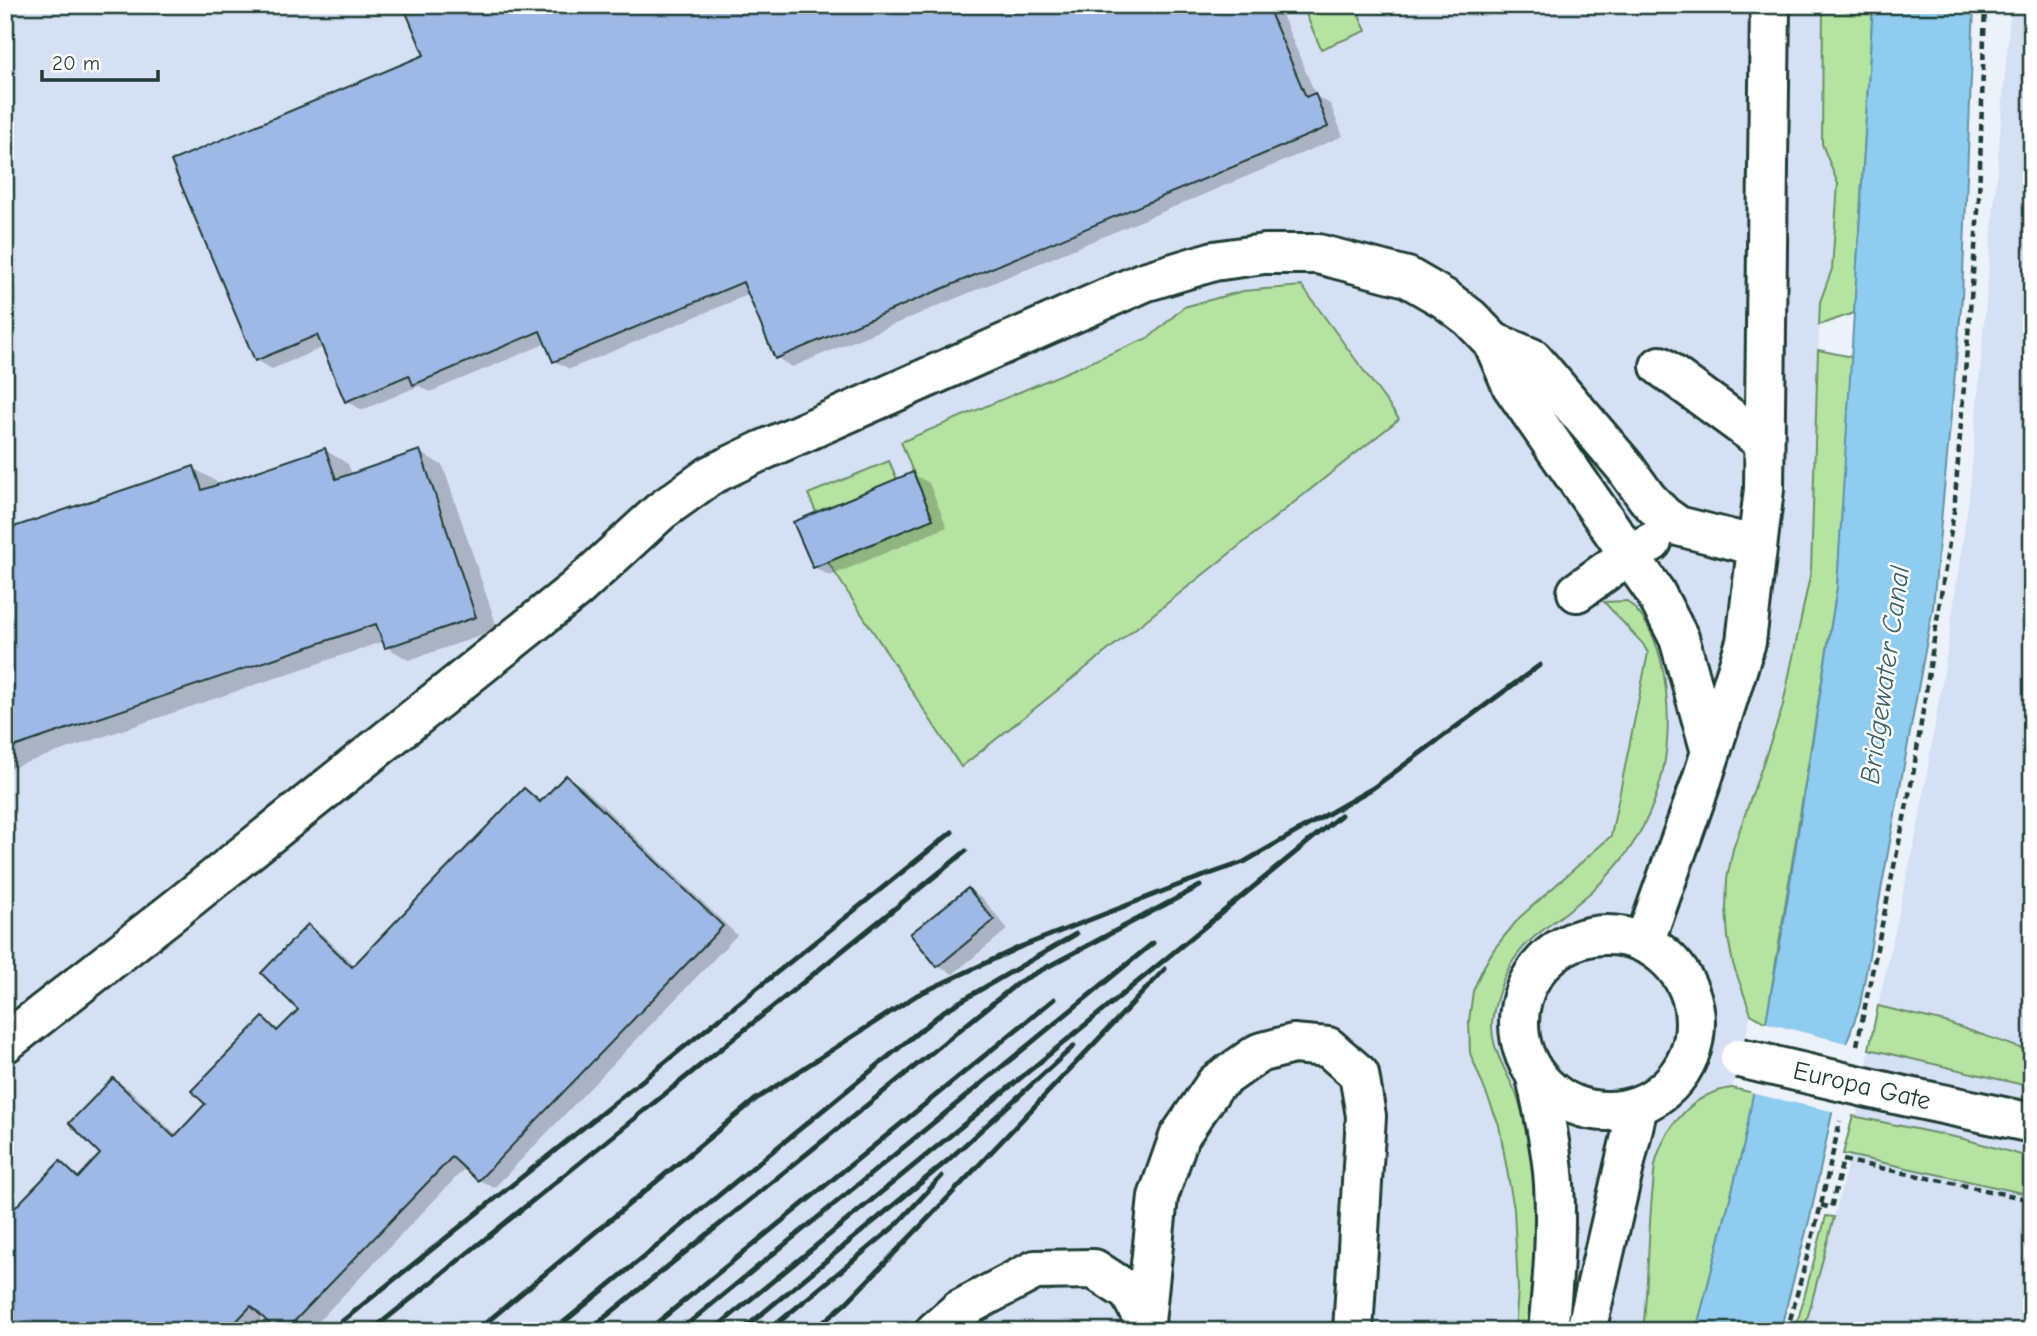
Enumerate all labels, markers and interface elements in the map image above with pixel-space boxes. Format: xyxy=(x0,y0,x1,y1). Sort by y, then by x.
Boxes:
scale bar xyxy=(42,38,158,82)
text: 20 m xyxy=(52,51,100,75)
water label: Bridgewater Canal xyxy=(1854,563,1916,786)
street label: Europa Gate xyxy=(1790,1056,1934,1116)

